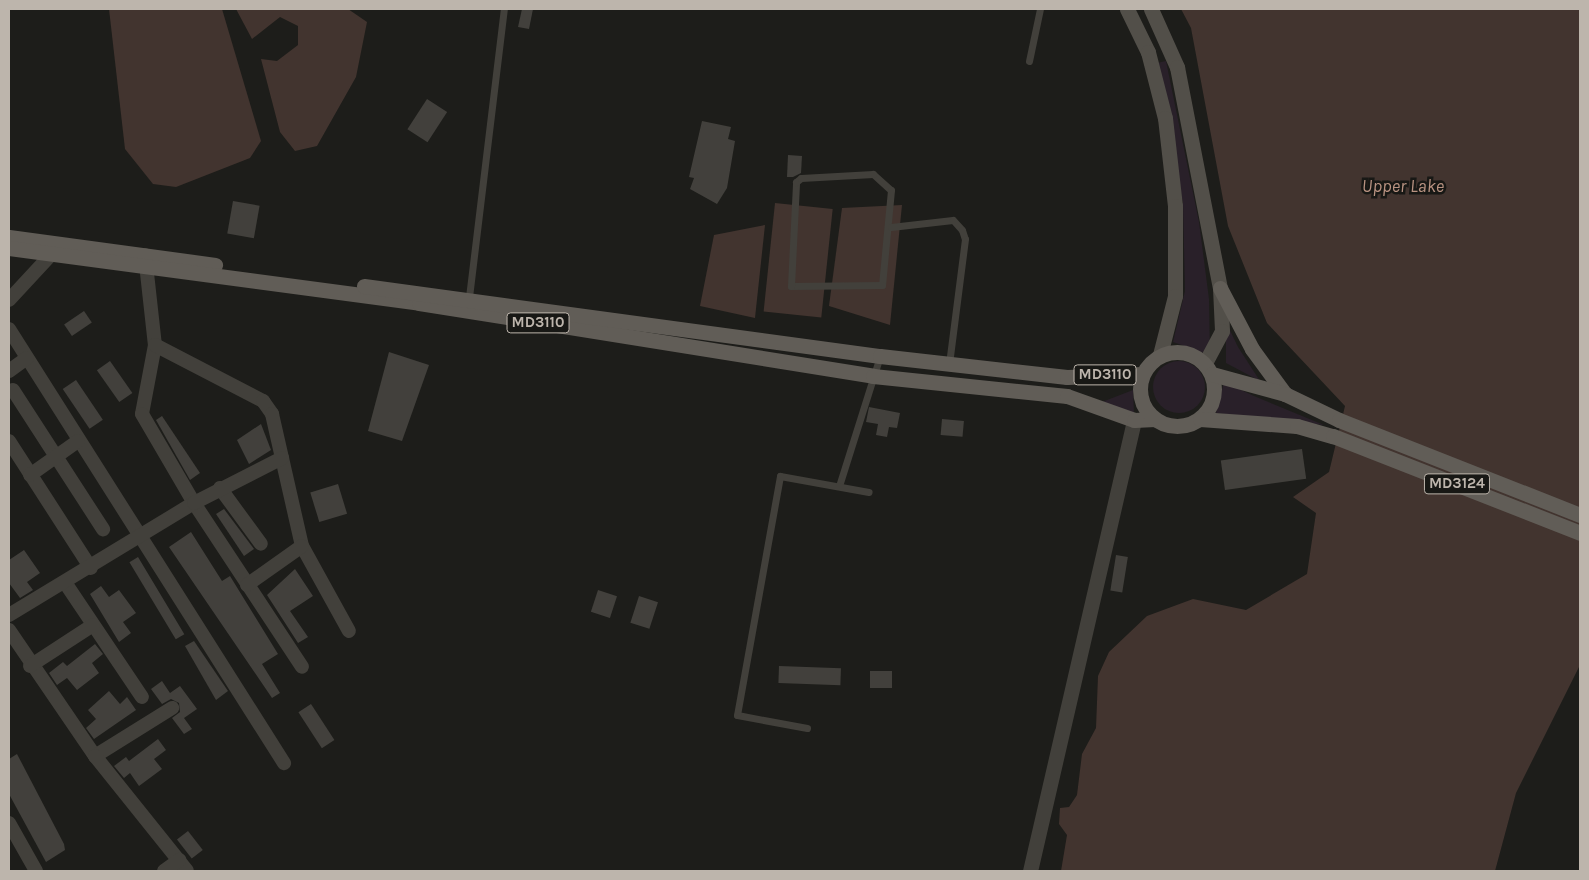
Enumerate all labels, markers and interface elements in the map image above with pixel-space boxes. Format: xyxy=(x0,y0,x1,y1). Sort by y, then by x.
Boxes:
water label: Upper Lake xyxy=(1362,175,1444,197)
road number: MD3110 xyxy=(506,310,570,336)
road number: MD3110 xyxy=(1072,362,1138,388)
road number: MD3124 xyxy=(1423,472,1491,496)

